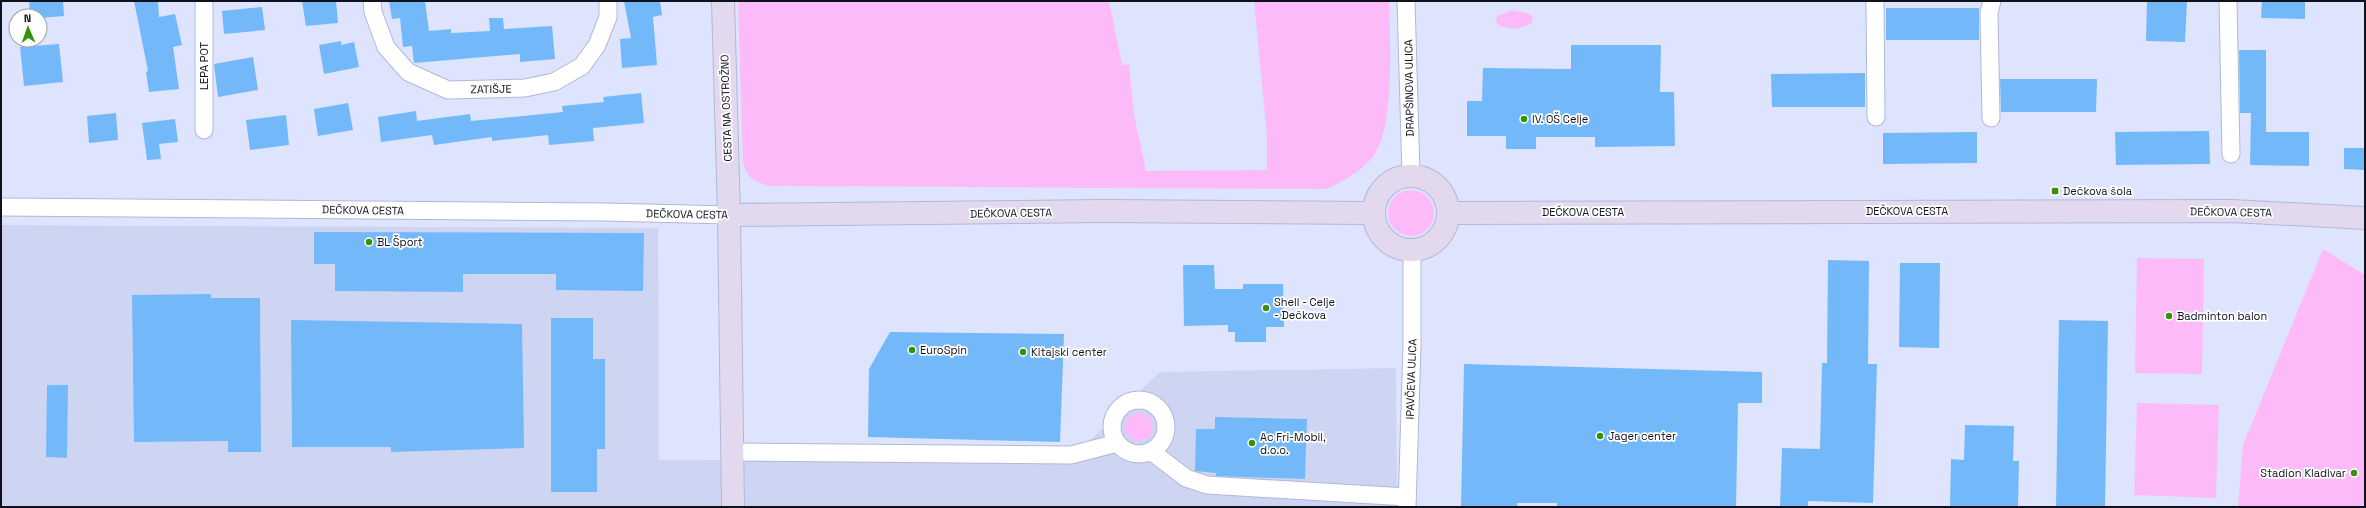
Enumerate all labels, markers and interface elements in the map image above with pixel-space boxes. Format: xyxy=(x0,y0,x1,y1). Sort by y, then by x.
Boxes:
north arrow xyxy=(8,8,48,48)
text: N xyxy=(24,11,32,25)
street label: DRAPŠINOVA ULICA xyxy=(1401,39,1417,137)
street label: LEPA POT xyxy=(197,42,211,90)
street label: CESTA NA OSTROŽNO xyxy=(717,54,735,162)
street label: ZATIŠJE xyxy=(470,82,512,96)
place label: IV. OŠ Celje xyxy=(1532,112,1588,126)
marker: IV. OŠ Celje xyxy=(1519,114,1529,124)
place label: Dečkova šola xyxy=(2063,184,2133,198)
marker: Dečkova šola xyxy=(2050,186,2060,196)
street label: DEČKOVA CESTA xyxy=(322,202,404,218)
street label: DEČKOVA CESTA xyxy=(1866,204,1948,218)
street label: DEČKOVA CESTA xyxy=(2190,204,2272,220)
street label: DEČKOVA CESTA xyxy=(970,205,1052,221)
street label: DEČKOVA CESTA xyxy=(1542,205,1624,219)
street label: DEČKOVA CESTA xyxy=(646,206,728,222)
place label: BL Šport xyxy=(377,235,423,249)
marker: BL Šport xyxy=(364,237,374,247)
place label: Shell - Celje - Dečkova xyxy=(1274,295,1335,322)
marker: Shell - Celje - Dečkova xyxy=(1261,303,1271,313)
place label: Badminton balon xyxy=(2177,309,2267,323)
marker: Badminton balon xyxy=(2164,311,2174,321)
street label: IPAVČEVA ULICA xyxy=(1403,338,1419,420)
place label: EuroSpin xyxy=(920,343,967,357)
marker: EuroSpin xyxy=(907,345,917,355)
place label: Kitajski center xyxy=(1031,345,1107,359)
marker: Kitajski center xyxy=(1018,347,1028,357)
place label: Jager center xyxy=(1608,429,1676,443)
place label: Ac Fri-Mobil, d.o.o. xyxy=(1260,430,1326,457)
marker: Jager center xyxy=(1595,431,1605,441)
marker: Ac Fri-Mobil, d.o.o. xyxy=(1247,438,1257,448)
place label: Stadion Kladivar xyxy=(2260,466,2346,480)
marker: Stadion Kladivar xyxy=(2349,468,2359,478)

